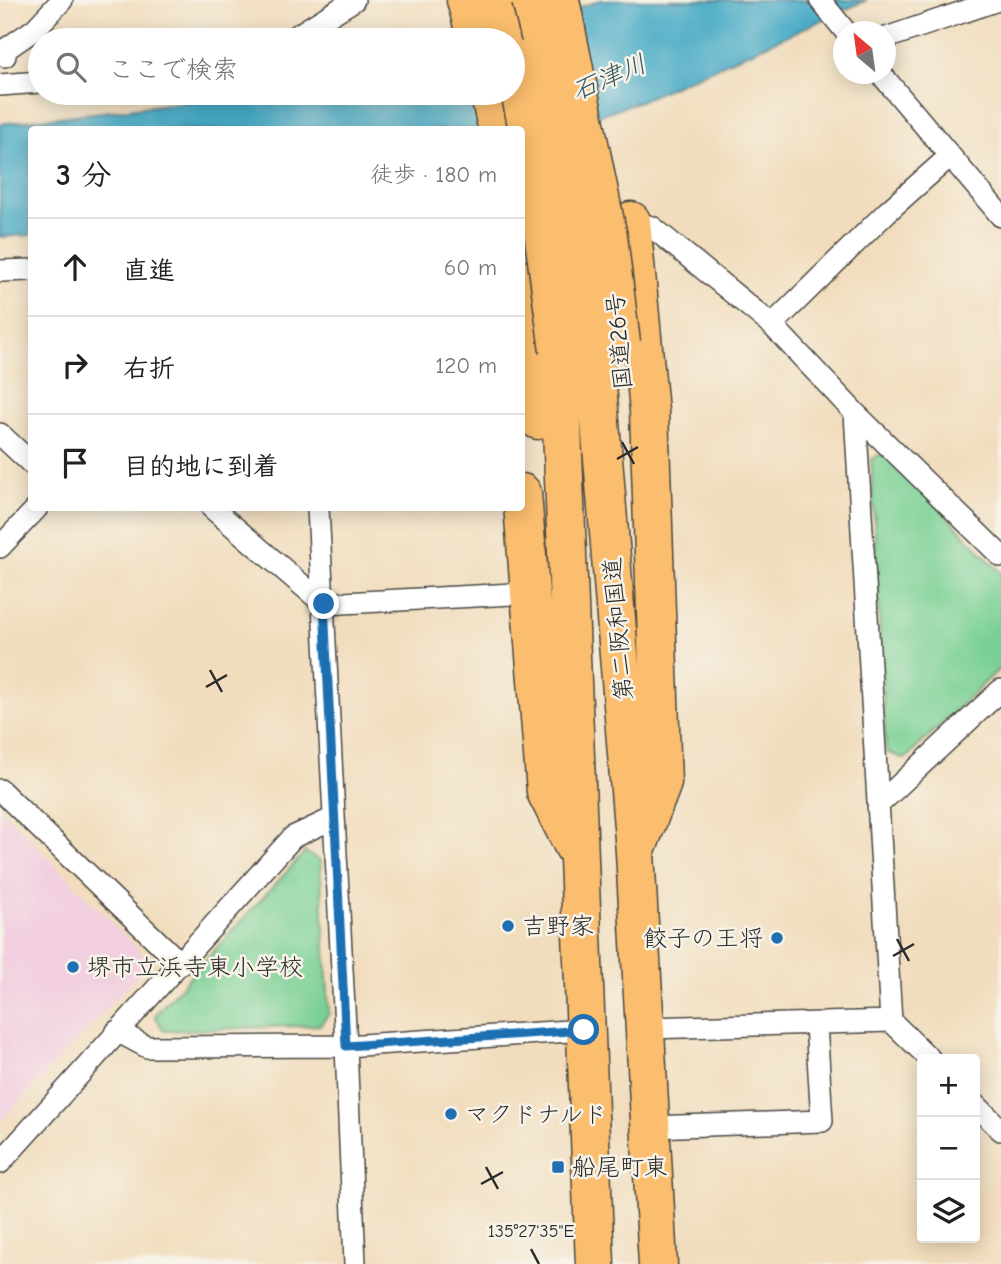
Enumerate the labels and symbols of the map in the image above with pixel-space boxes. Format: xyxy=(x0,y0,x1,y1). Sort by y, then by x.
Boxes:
north arrow xyxy=(833,21,896,84)
water label: 石津川 xyxy=(568,49,651,107)
street label: 国道26号 xyxy=(601,291,637,391)
street label: 第二阪和国道 xyxy=(598,556,638,702)
route end xyxy=(308,588,339,619)
place label: 吉野家 xyxy=(522,912,594,940)
marker: 吉野家 xyxy=(500,918,516,934)
place label: 餃子の王将 xyxy=(643,924,763,952)
marker: 餃子の王将 xyxy=(769,930,785,946)
place label: 堺市立浜寺東小学校 xyxy=(87,953,303,981)
marker: 堺市立浜寺東小学校 xyxy=(65,959,81,975)
route start xyxy=(568,1014,599,1045)
place label: マクドナルド xyxy=(465,1100,607,1128)
marker: マクドナルド xyxy=(443,1106,459,1122)
place label: 船尾町東 xyxy=(572,1153,668,1181)
marker: 船尾町東 xyxy=(550,1159,566,1175)
text: 135°27'35"E xyxy=(488,1221,574,1242)

